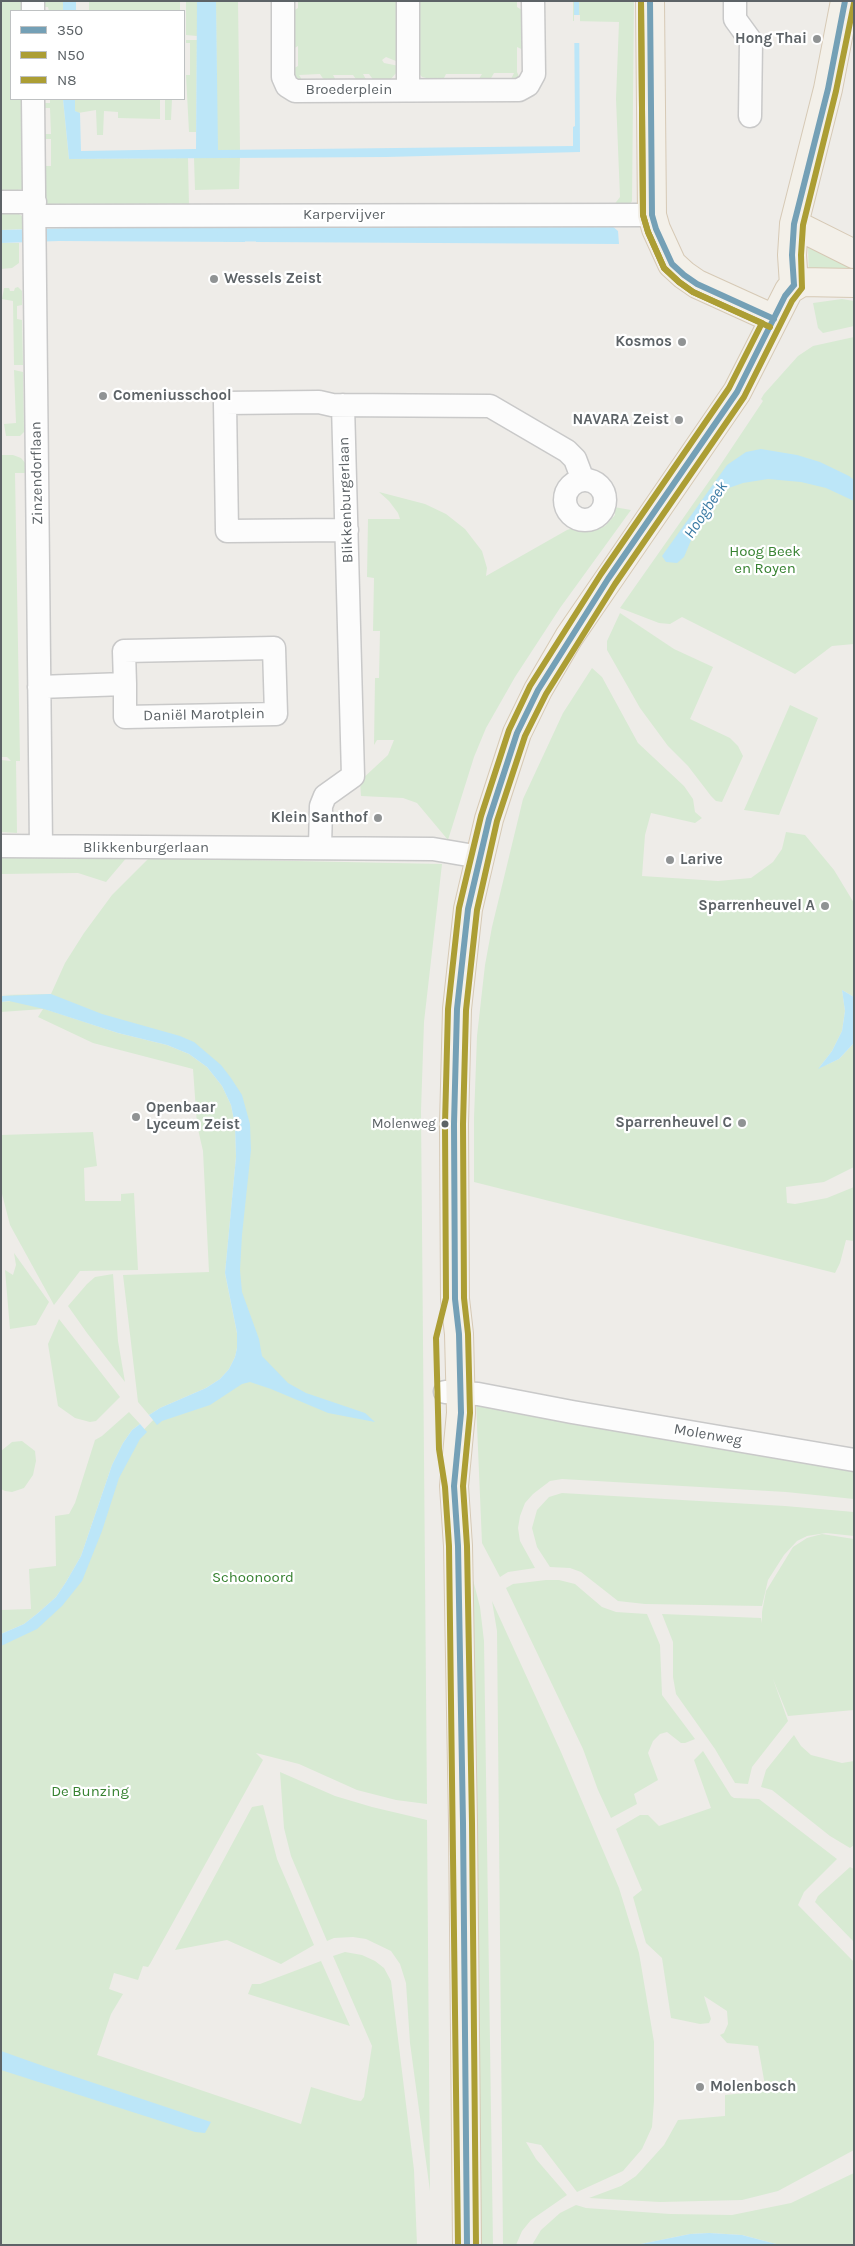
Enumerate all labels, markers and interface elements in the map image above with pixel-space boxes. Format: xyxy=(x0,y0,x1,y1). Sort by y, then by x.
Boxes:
legend xyxy=(10,10,185,100)
text: 350 xyxy=(57,21,83,39)
place label: Hong Thai xyxy=(735,30,807,48)
marker: Hong Thai xyxy=(811,33,823,45)
text: N50 xyxy=(57,46,85,64)
text: N8 xyxy=(57,71,76,89)
street label: Broederplein xyxy=(306,81,392,99)
street label: Karpervijver xyxy=(303,206,385,224)
place label: Wessels Zeist xyxy=(224,270,322,288)
marker: Wessels Zeist xyxy=(208,273,220,285)
place label: Kosmos xyxy=(615,333,672,351)
marker: Kosmos xyxy=(676,336,688,348)
place label: Comeniusschool xyxy=(113,387,232,405)
marker: Comeniusschool xyxy=(97,390,109,402)
place label: NAVARA Zeist xyxy=(573,411,669,429)
marker: NAVARA Zeist xyxy=(673,414,685,426)
street label: Zinzendorflaan xyxy=(27,421,47,525)
street label: Blikkenburgerlaan xyxy=(335,437,357,563)
water label: Hoogbeek xyxy=(680,478,732,542)
park label: Hoog Beek en Royen xyxy=(729,543,801,578)
street label: Daniël Marotplein xyxy=(143,705,265,725)
place label: Klein Santhof xyxy=(271,809,368,827)
marker: Klein Santhof xyxy=(372,812,384,824)
street label: Blikkenburgerlaan xyxy=(83,839,209,857)
place label: Larive xyxy=(680,851,723,869)
marker: Larive xyxy=(664,854,676,866)
place label: Sparrenheuvel A xyxy=(698,897,815,915)
marker: Sparrenheuvel A xyxy=(819,900,831,912)
place label: Openbaar Lyceum Zeist xyxy=(146,1099,240,1134)
marker: Openbaar Lyceum Zeist xyxy=(130,1111,142,1123)
place label: Sparrenheuvel C xyxy=(615,1114,732,1132)
place label: Molenweg xyxy=(372,1116,436,1132)
marker: Sparrenheuvel C xyxy=(736,1117,748,1129)
marker: Molenweg xyxy=(440,1119,450,1129)
street label: Molenweg xyxy=(673,1420,743,1450)
park label: Schoonoord xyxy=(212,1569,294,1587)
park label: De Bunzing xyxy=(51,1783,129,1801)
place label: Molenbosch xyxy=(710,2078,796,2096)
marker: Molenbosch xyxy=(694,2081,706,2093)

